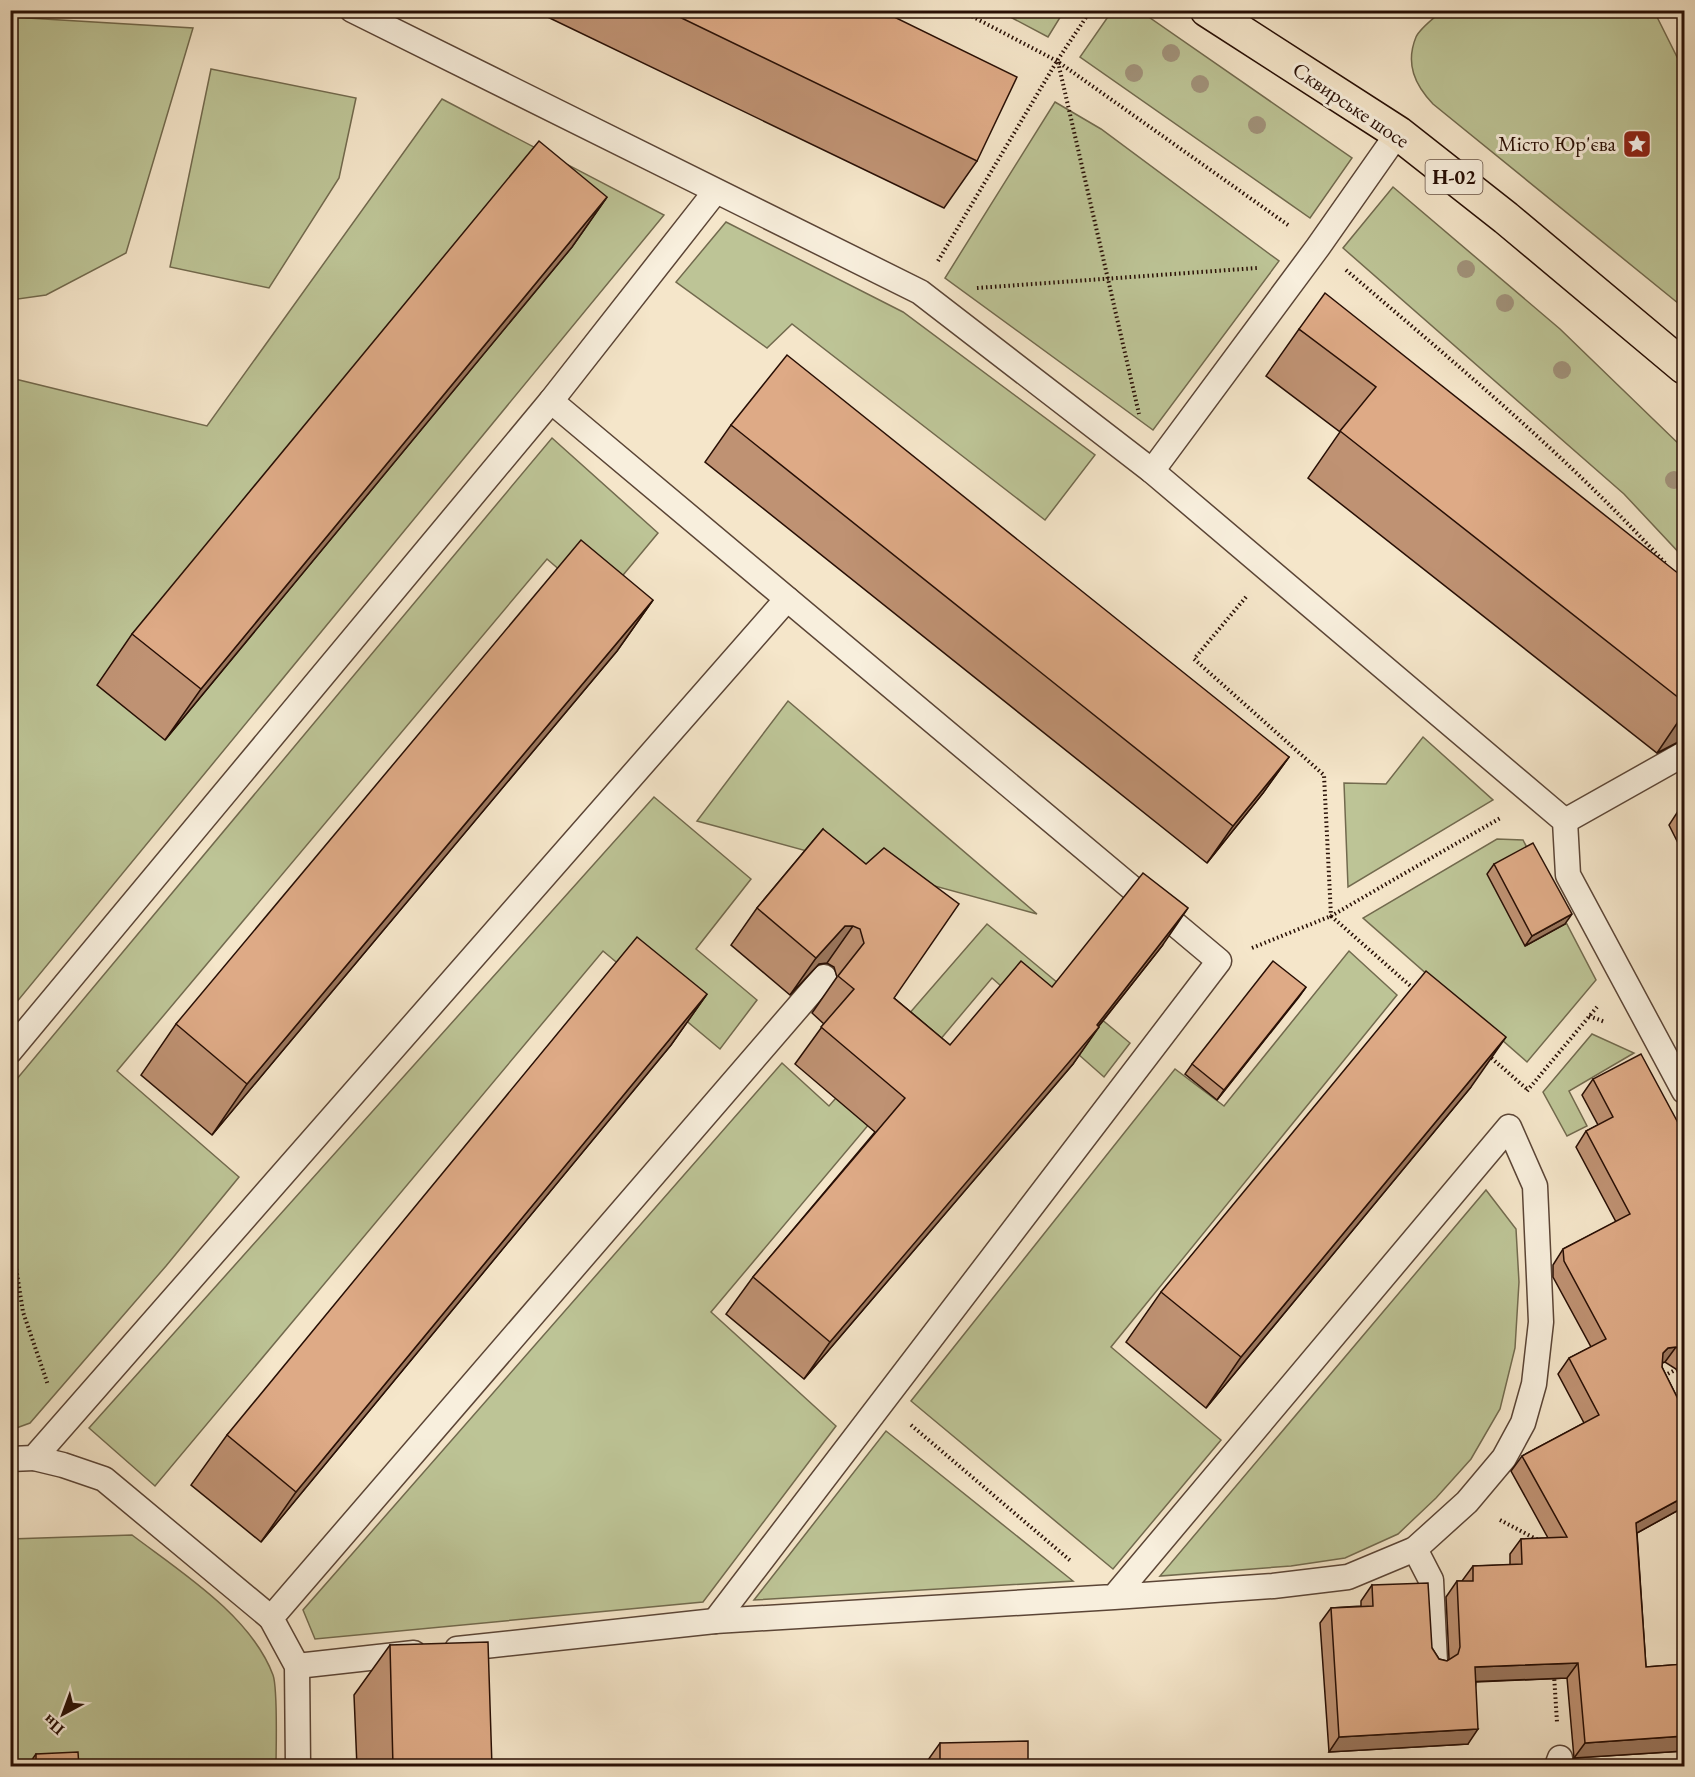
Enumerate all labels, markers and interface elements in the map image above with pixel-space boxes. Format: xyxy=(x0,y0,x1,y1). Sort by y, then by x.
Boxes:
street label: Сквирське шосе xyxy=(1288,56,1415,154)
place icon: Місто Юр'єва xyxy=(1621,128,1653,160)
place label: Місто Юр'єва xyxy=(1498,130,1617,157)
road number: Н-02 xyxy=(1426,160,1482,194)
north arrow xyxy=(33,1684,93,1744)
text: Пн xyxy=(38,1710,69,1740)

